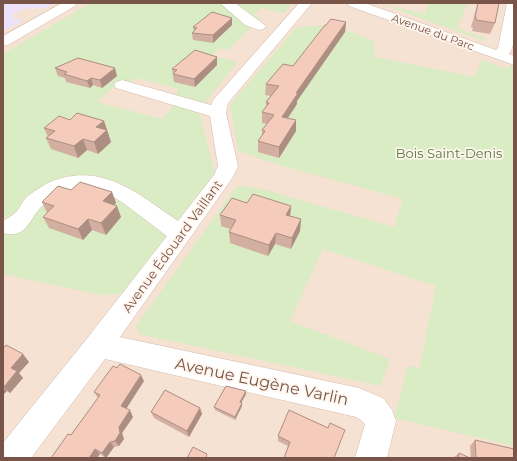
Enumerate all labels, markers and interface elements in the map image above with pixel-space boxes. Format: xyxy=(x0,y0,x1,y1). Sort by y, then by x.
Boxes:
street label: Avenue du Parc xyxy=(390,11,476,53)
park label: Bois Saint-Denis xyxy=(396,145,502,161)
street label: Avenue Édouard Vaillant xyxy=(119,177,225,315)
street label: Avenue Eugène Varlin xyxy=(174,354,350,409)

